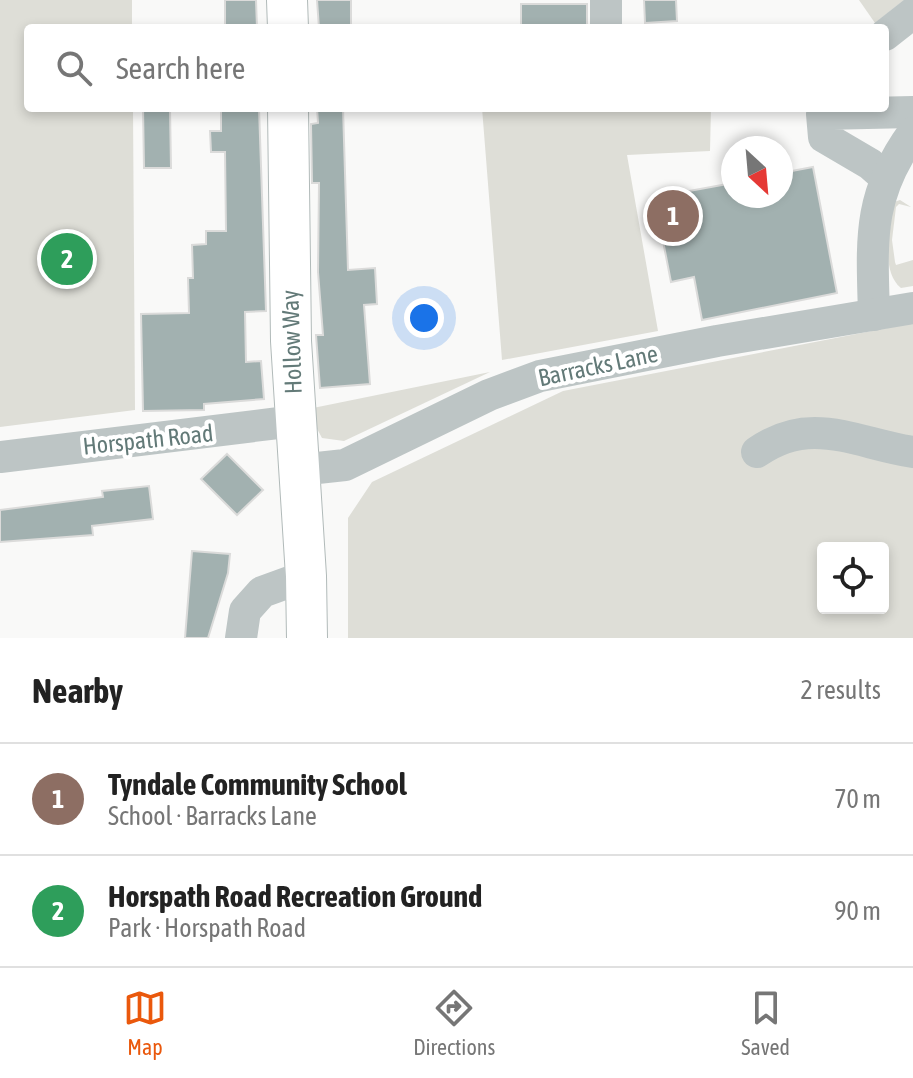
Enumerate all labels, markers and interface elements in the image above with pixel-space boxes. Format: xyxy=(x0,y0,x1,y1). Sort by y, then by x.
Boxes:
search box xyxy=(24,24,889,112)
icon: search xyxy=(52,46,96,90)
text: Search here xyxy=(116,51,245,85)
north arrow xyxy=(721,136,793,208)
pin: 1 xyxy=(647,186,699,246)
pin: 2 xyxy=(41,229,93,289)
street label: Hollow Way xyxy=(276,289,307,395)
your location xyxy=(404,298,444,338)
street label: Barracks Lane xyxy=(536,340,660,391)
street label: Horspath Road xyxy=(81,419,214,460)
map controls xyxy=(817,542,889,614)
button: locate xyxy=(817,542,889,614)
text: Nearby xyxy=(32,671,123,710)
text: 2 results xyxy=(800,675,881,705)
text: Tyndale Community School xyxy=(108,767,407,801)
text: 1 xyxy=(52,784,64,814)
text: 70 m xyxy=(834,784,881,814)
text: School · Barracks Lane xyxy=(108,801,317,831)
text: Horspath Road Recreation Ground xyxy=(108,879,482,913)
text: 2 xyxy=(52,896,64,926)
text: 90 m xyxy=(834,896,881,926)
text: Park · Horspath Road xyxy=(108,913,306,943)
tab: Map xyxy=(123,986,167,1060)
tab: Directions xyxy=(413,986,495,1060)
tab: Saved xyxy=(741,986,790,1060)

